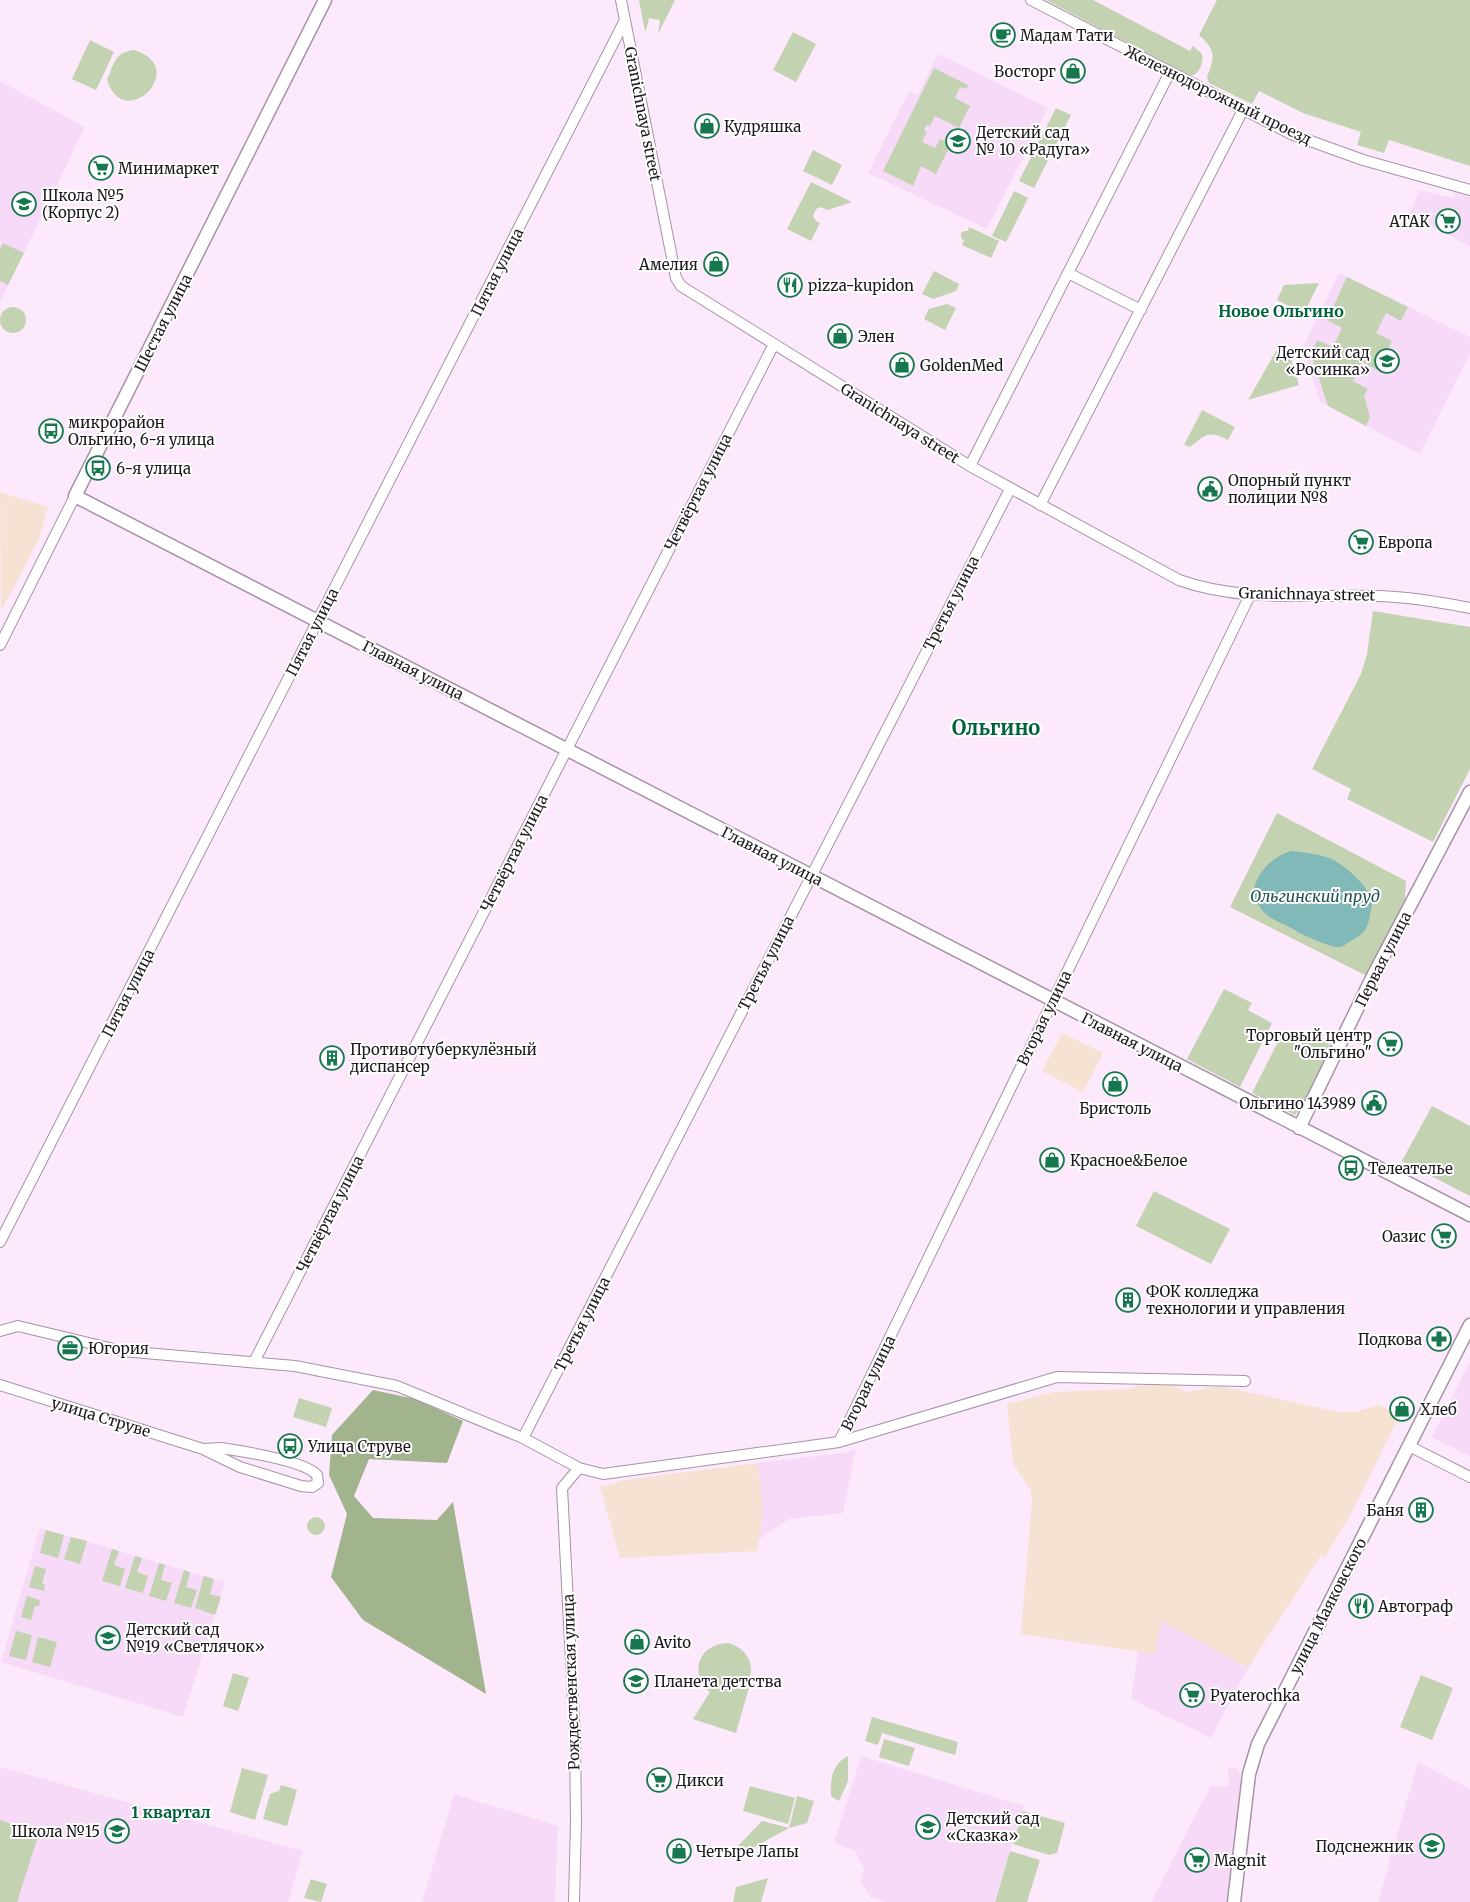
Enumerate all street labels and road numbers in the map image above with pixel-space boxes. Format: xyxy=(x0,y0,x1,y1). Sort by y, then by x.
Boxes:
street label: Железнодорожный проезд xyxy=(1121,41,1315,149)
street label: Granichnaya street xyxy=(621,45,665,183)
street label: Пятая улица xyxy=(467,225,527,319)
street label: Шестая улица xyxy=(130,271,196,375)
street label: Granichnaya street xyxy=(837,379,963,467)
street label: Четвёртая улица xyxy=(660,430,736,554)
street label: Третья улица xyxy=(919,552,983,654)
street label: Granichnaya street xyxy=(1239,583,1376,605)
street label: Пятая улица xyxy=(282,585,342,679)
street label: Главная улица xyxy=(359,636,467,704)
street label: Четвёртая улица xyxy=(476,791,552,915)
street label: Главная улица xyxy=(718,822,826,890)
street label: Первая улица xyxy=(1351,908,1415,1010)
street label: Третья улица xyxy=(734,912,798,1014)
street label: Пятая улица xyxy=(98,946,158,1040)
street label: Вторая улица xyxy=(1013,967,1075,1069)
street label: Главная улица xyxy=(1078,1008,1186,1076)
street label: Четвёртая улица xyxy=(292,1152,368,1276)
street label: Третья улица xyxy=(550,1273,614,1375)
street label: Вторая улица xyxy=(837,1332,899,1434)
street label: улица Струве xyxy=(49,1393,153,1441)
street label: улица Маяковского xyxy=(1285,1535,1371,1677)
street label: Рождественская улица xyxy=(558,1594,584,1770)

